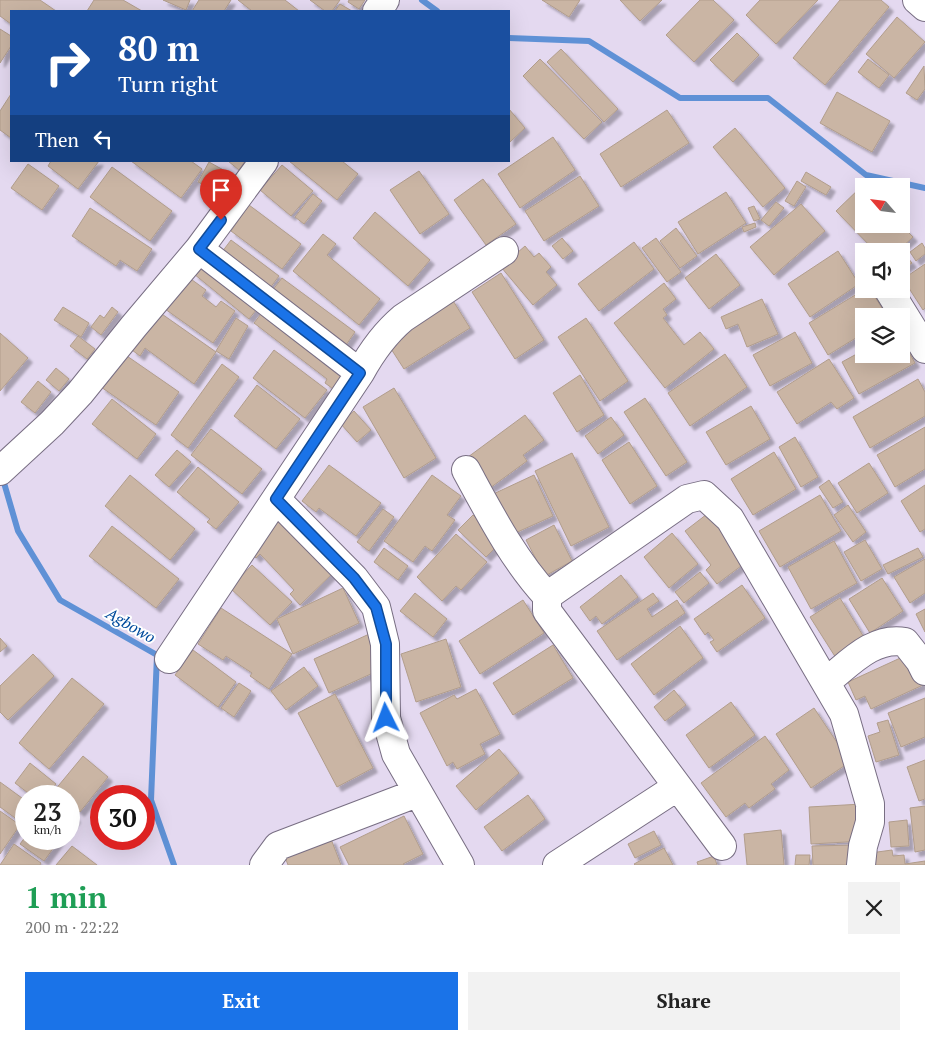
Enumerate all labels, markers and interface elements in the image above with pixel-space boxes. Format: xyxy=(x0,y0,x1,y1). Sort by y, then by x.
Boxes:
text: 80 m xyxy=(118,25,199,71)
icon: right xyxy=(35,30,100,95)
text: Turn right xyxy=(118,69,218,98)
icon: left xyxy=(89,125,117,153)
text: Then xyxy=(35,127,79,152)
pin xyxy=(200,169,242,220)
icon: arrive xyxy=(207,176,235,204)
north arrow xyxy=(855,178,910,232)
map controls xyxy=(855,178,910,363)
button: sound xyxy=(855,243,910,298)
button: layers xyxy=(855,308,910,363)
water label: Agbowo xyxy=(101,602,160,648)
position arrow xyxy=(359,691,411,743)
speed limit sign: 30 xyxy=(90,785,155,850)
text: 23 xyxy=(33,795,62,828)
text: km/h xyxy=(34,822,61,837)
text: 1 min xyxy=(25,877,107,917)
button: close xyxy=(848,882,900,934)
text: 200 m · 22:22 xyxy=(25,916,119,938)
button: Exit xyxy=(25,972,458,1030)
button: Share xyxy=(468,972,900,1030)

